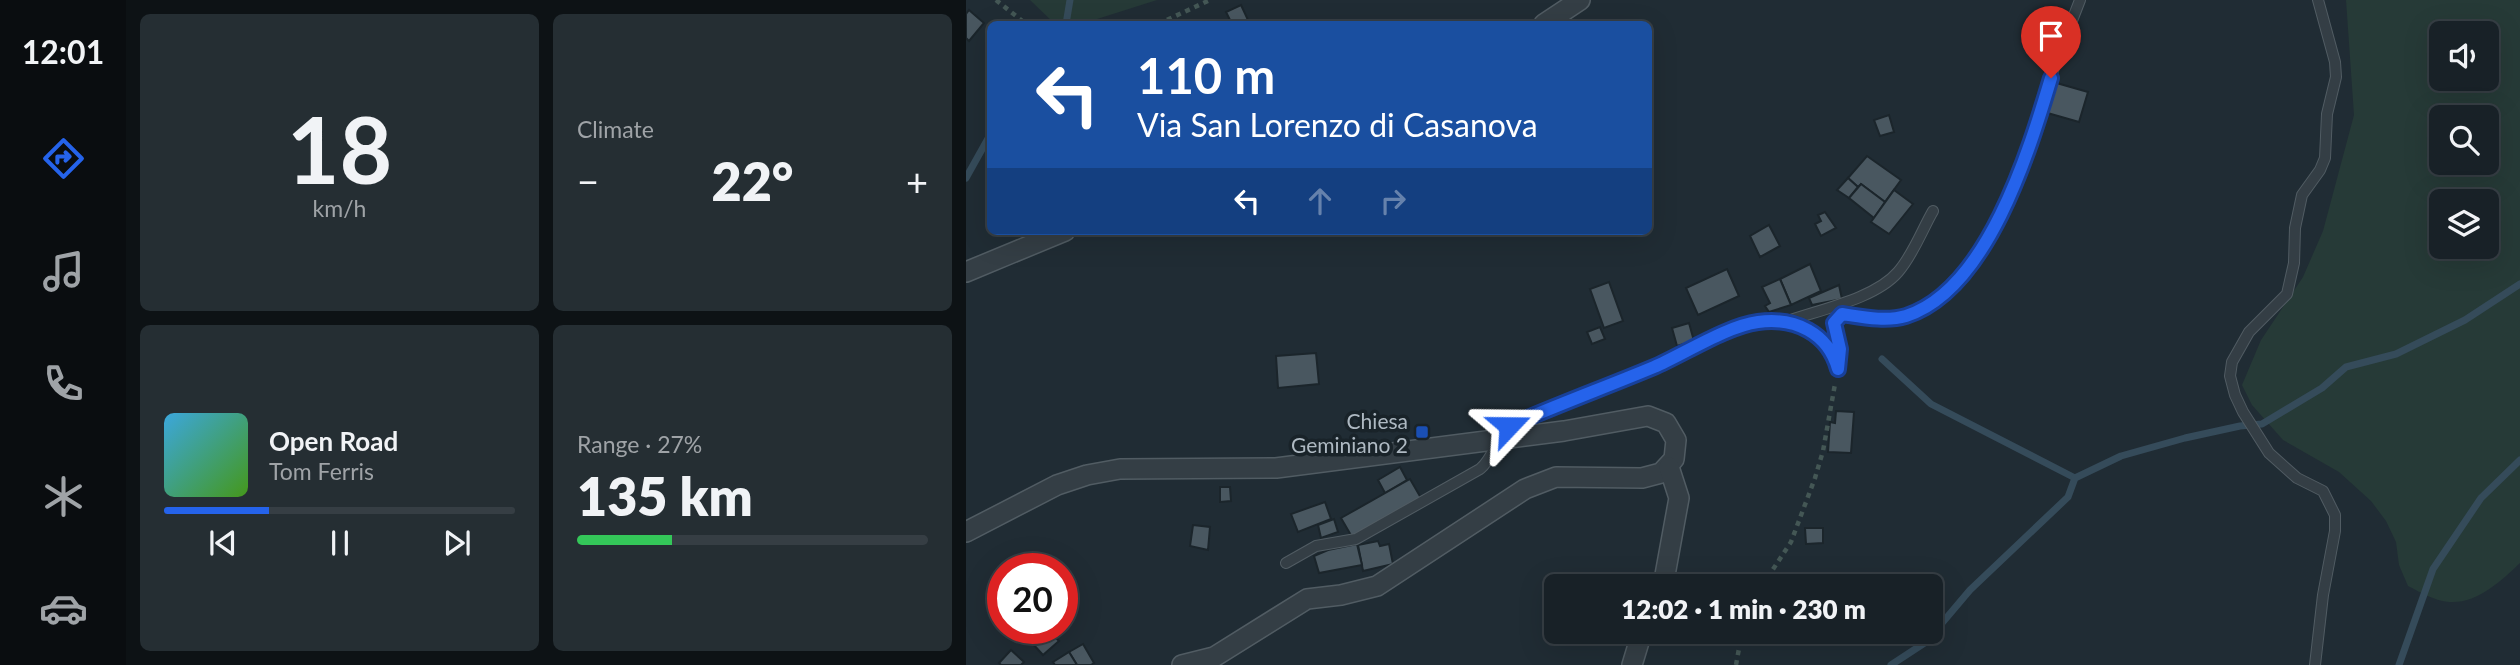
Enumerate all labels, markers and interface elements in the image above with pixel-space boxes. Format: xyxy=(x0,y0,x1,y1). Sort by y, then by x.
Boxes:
pin xyxy=(2021,6,2081,78)
icon: arrive xyxy=(2032,17,2070,55)
map controls xyxy=(2429,21,2499,259)
button: sound xyxy=(2429,21,2499,91)
text: 12:01 xyxy=(22,32,104,71)
text: 110 m xyxy=(1137,46,1275,104)
icon: left xyxy=(1022,49,1113,140)
text: 18 xyxy=(287,94,392,203)
text: Via San Lorenzo di Casanova xyxy=(1137,105,1538,144)
button: search xyxy=(2429,105,2499,175)
text: Climate xyxy=(577,115,654,143)
icon: directions xyxy=(39,134,88,183)
text: 22° xyxy=(712,150,793,212)
text: − xyxy=(577,158,599,204)
text: + xyxy=(906,158,928,204)
icon: left xyxy=(1228,182,1266,220)
icon: ahead xyxy=(1301,182,1339,220)
icon: right xyxy=(1374,182,1412,220)
button: layers xyxy=(2429,189,2499,259)
text: km/h xyxy=(313,194,366,222)
icon: music xyxy=(39,247,88,296)
icon: phone xyxy=(39,359,88,408)
position arrow xyxy=(1472,389,1546,463)
place label: Chiesa Geminiano 2 xyxy=(1291,408,1408,457)
marker: Chiesa Geminiano 2 xyxy=(1414,424,1430,440)
text: Open Road xyxy=(269,425,398,457)
text: Range · 27% xyxy=(577,430,702,458)
text: Tom Ferris xyxy=(269,457,374,485)
text: 135 km xyxy=(577,465,753,527)
icon: climate xyxy=(39,472,88,521)
icon: previous xyxy=(204,524,242,562)
icon: pause xyxy=(321,524,359,562)
icon: next xyxy=(438,524,476,562)
speed limit sign: 20 xyxy=(987,553,1078,644)
icon: car xyxy=(39,584,88,633)
text: 12:02 · 1 min · 230 m xyxy=(1621,593,1866,625)

